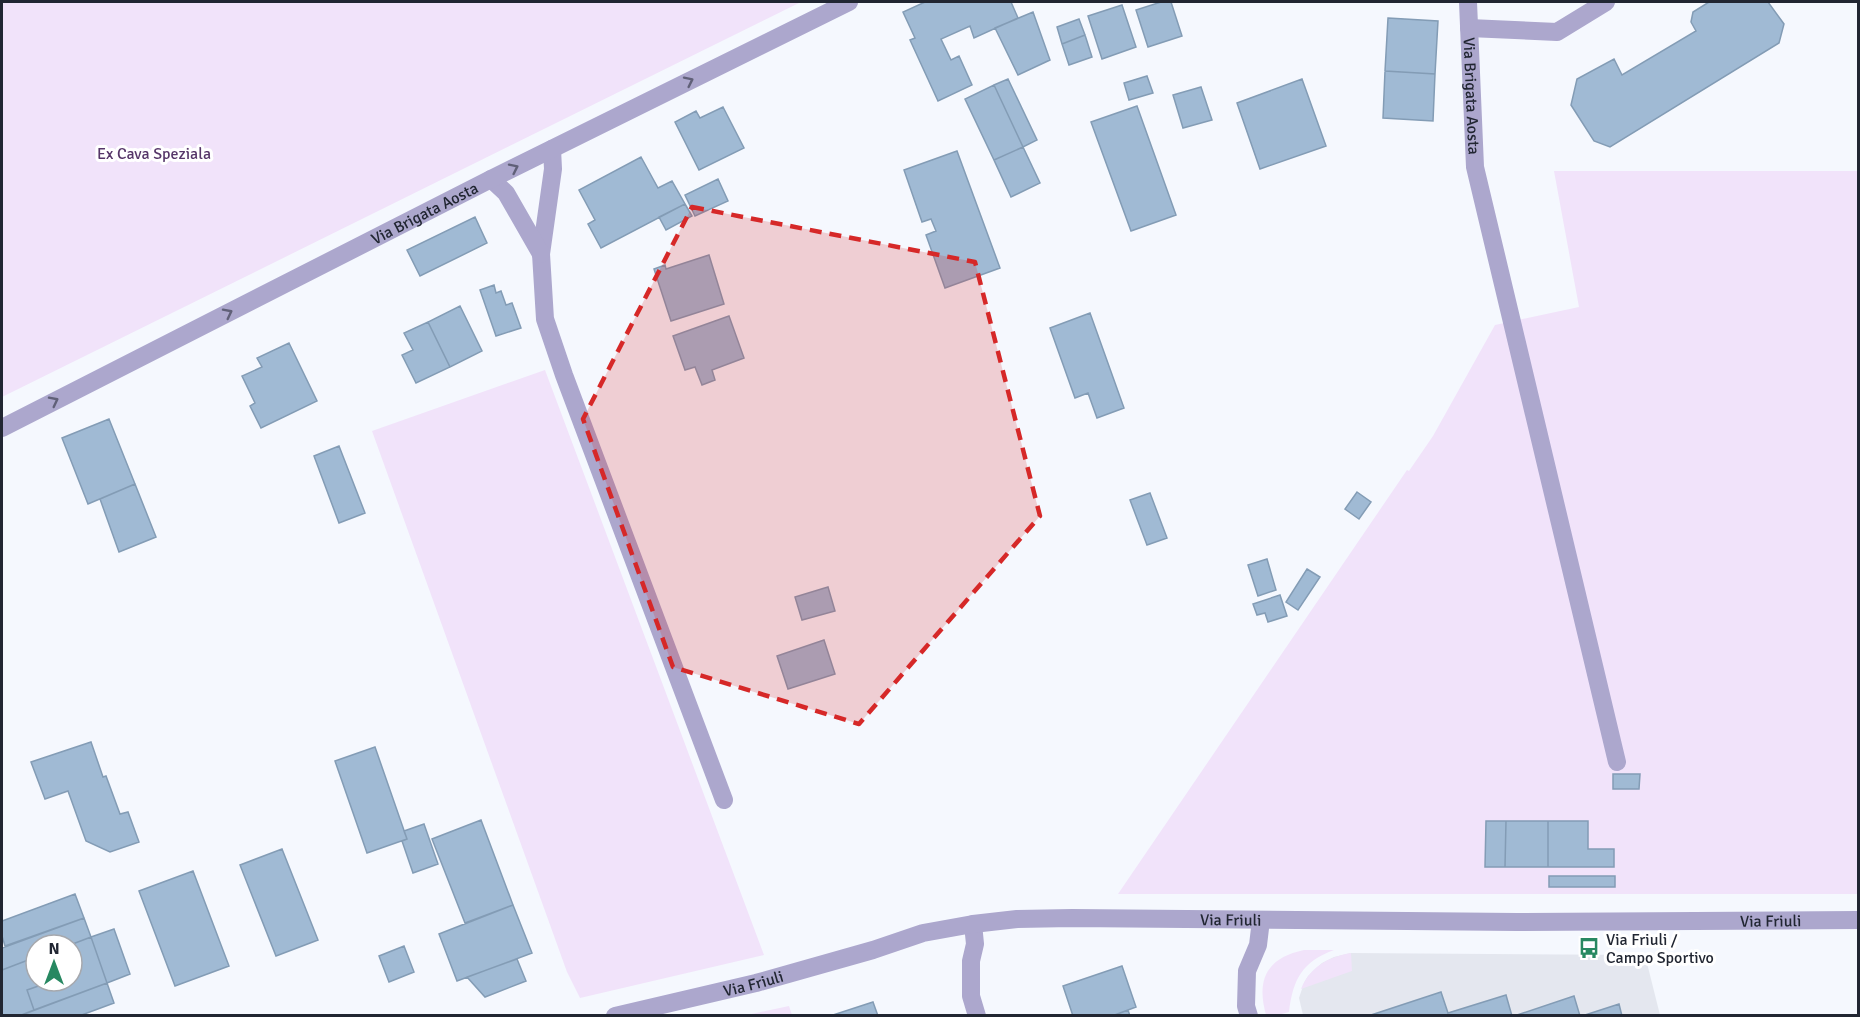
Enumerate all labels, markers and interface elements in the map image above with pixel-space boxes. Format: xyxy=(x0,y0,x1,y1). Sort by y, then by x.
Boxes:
street label: Via Brigata Aosta xyxy=(1459,37,1483,155)
one-way arrow xyxy=(682,77,693,89)
park label: Ex Cava Speziala xyxy=(97,144,211,164)
one-way arrow xyxy=(507,163,518,175)
street label: Via Brigata Aosta xyxy=(368,178,482,249)
one-way arrow xyxy=(221,309,232,320)
one-way arrow xyxy=(47,397,58,408)
street label: Via Friuli xyxy=(1200,910,1262,931)
street label: Via Friuli xyxy=(1740,911,1801,932)
place label: Via Friuli / Campo Sportivo xyxy=(1606,930,1714,968)
north arrow xyxy=(24,933,84,993)
bus stop icon: Via Friuli / Campo Sportivo xyxy=(1577,936,1601,960)
text: N xyxy=(48,939,60,959)
street label: Via Friuli xyxy=(721,967,786,1001)

